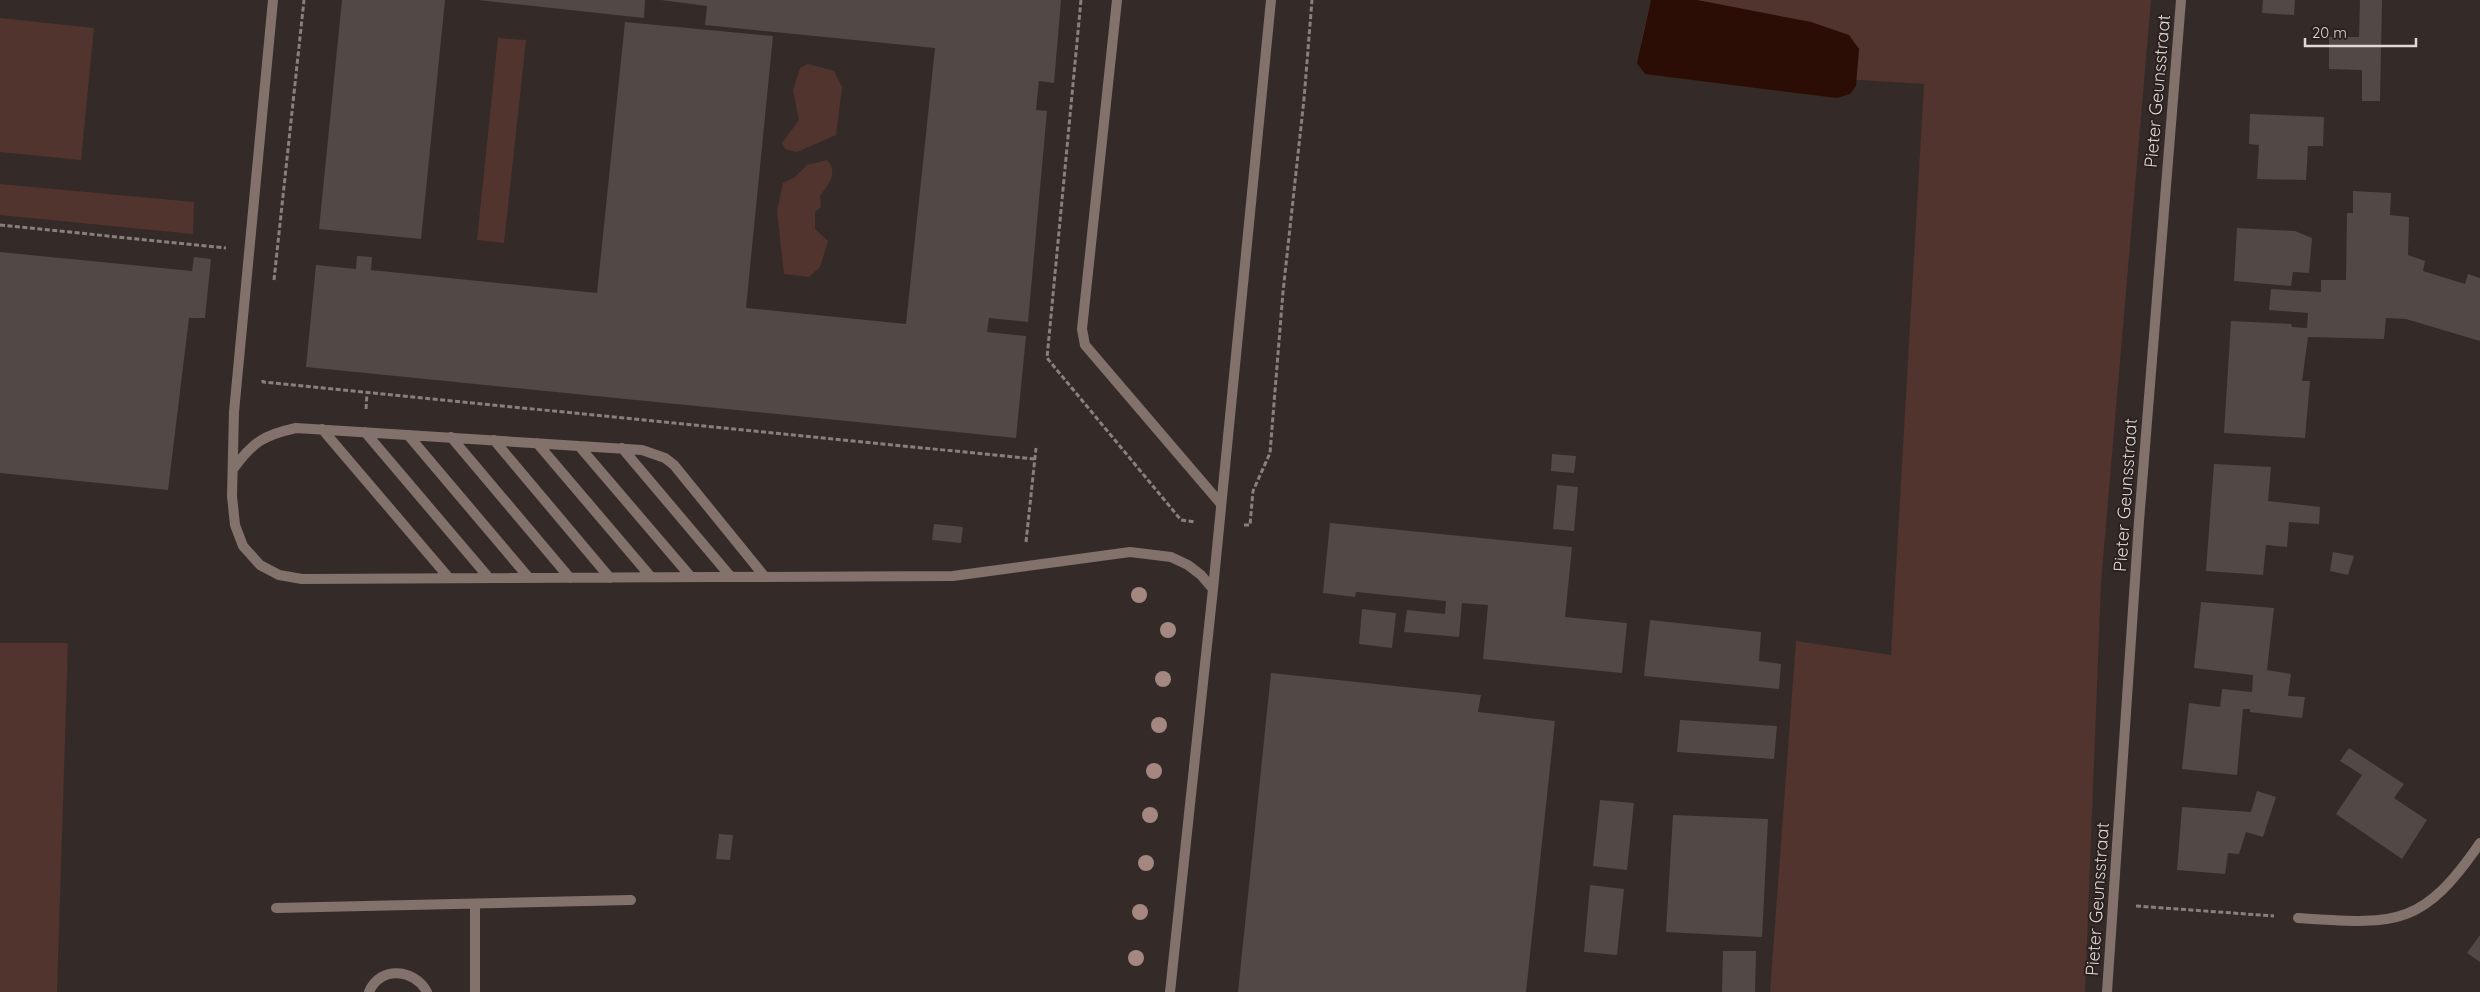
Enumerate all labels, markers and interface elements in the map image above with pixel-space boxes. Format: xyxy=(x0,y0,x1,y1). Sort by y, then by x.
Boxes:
street label: Pieter Geunsstraat xyxy=(2139,13,2175,169)
scale bar xyxy=(2305,15,2416,47)
text: 20 m xyxy=(2312,23,2347,42)
street label: Pieter Geunsstraat xyxy=(2108,417,2142,573)
street label: Pieter Geunsstraat xyxy=(2080,821,2114,977)

